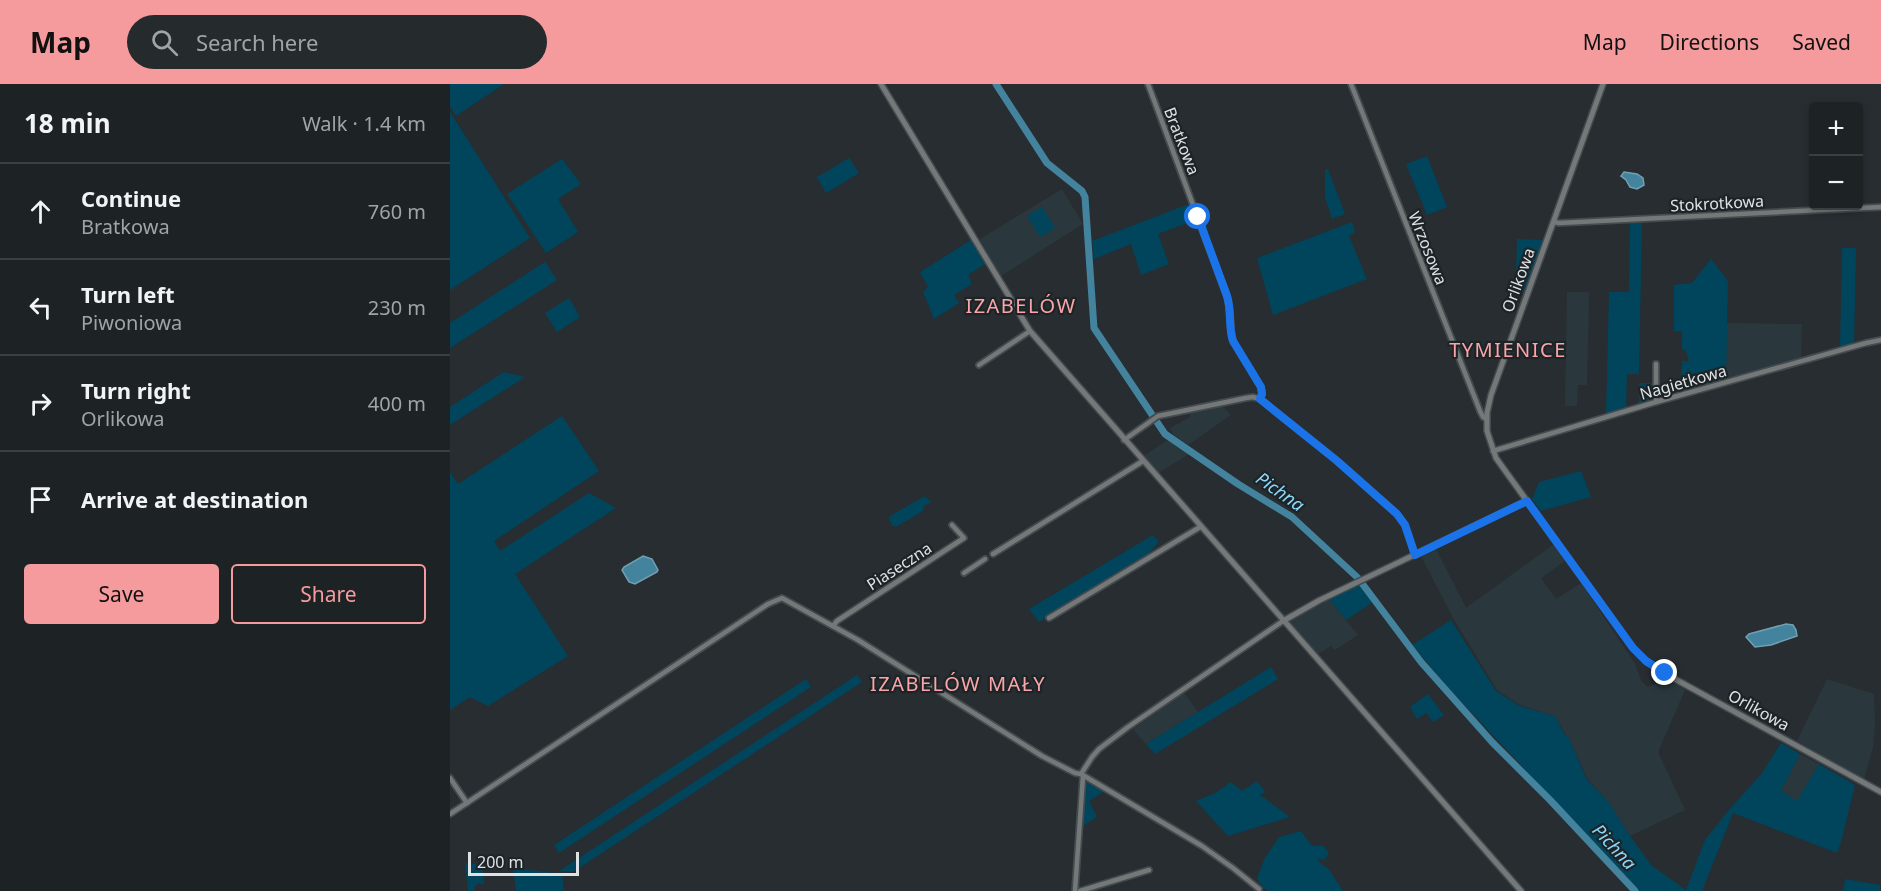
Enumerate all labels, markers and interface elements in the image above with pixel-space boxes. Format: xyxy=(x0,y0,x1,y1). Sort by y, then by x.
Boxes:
search box xyxy=(127,15,547,69)
text: Map xyxy=(30,23,91,61)
icon: search xyxy=(148,26,181,59)
text: Search here xyxy=(196,27,318,57)
text: Map xyxy=(1583,28,1627,56)
text: Directions xyxy=(1660,28,1759,56)
text: Saved xyxy=(1792,28,1851,56)
map controls xyxy=(1809,102,1863,210)
button: + xyxy=(1809,102,1863,156)
street label: Bratkowa xyxy=(1159,104,1205,178)
text: 18 min xyxy=(24,105,111,141)
text: Walk · 1.4 km xyxy=(302,110,426,137)
button: − xyxy=(1809,156,1863,210)
text: Continue xyxy=(81,183,181,213)
street label: Stokrotkowa xyxy=(1669,190,1765,216)
icon: ahead xyxy=(24,195,57,228)
text: 760 m xyxy=(368,198,426,225)
route start xyxy=(1184,203,1210,229)
street label: Wrzosowa xyxy=(1403,208,1453,288)
text: Bratkowa xyxy=(81,213,170,240)
street label: Orlikowa xyxy=(1496,245,1540,315)
text: Turn left xyxy=(81,279,175,309)
icon: left xyxy=(24,291,57,324)
district label: IZABELÓW xyxy=(965,292,1077,319)
text: 230 m xyxy=(368,294,426,321)
text: Piwoniowa xyxy=(81,309,182,336)
district label: TYMIENICE xyxy=(1449,336,1567,363)
street label: Nagietkowa xyxy=(1637,359,1729,405)
text: Turn right xyxy=(81,375,191,405)
icon: right xyxy=(24,387,57,420)
text: 400 m xyxy=(368,390,426,417)
text: Orlikowa xyxy=(81,405,165,432)
water label: Pichna xyxy=(1252,466,1310,517)
icon: arrive xyxy=(24,483,57,516)
text: Arrive at destination xyxy=(81,484,308,514)
street label: Piaseczna xyxy=(862,537,936,595)
button: Save xyxy=(24,564,219,624)
button: Share xyxy=(231,564,426,624)
route end xyxy=(1651,659,1677,685)
district label: IZABELÓW MAŁY xyxy=(870,670,1046,697)
street label: Orlikowa xyxy=(1724,684,1794,736)
water label: Pichna xyxy=(1588,818,1642,874)
scale bar xyxy=(468,849,579,876)
text: 200 m xyxy=(477,851,524,873)

